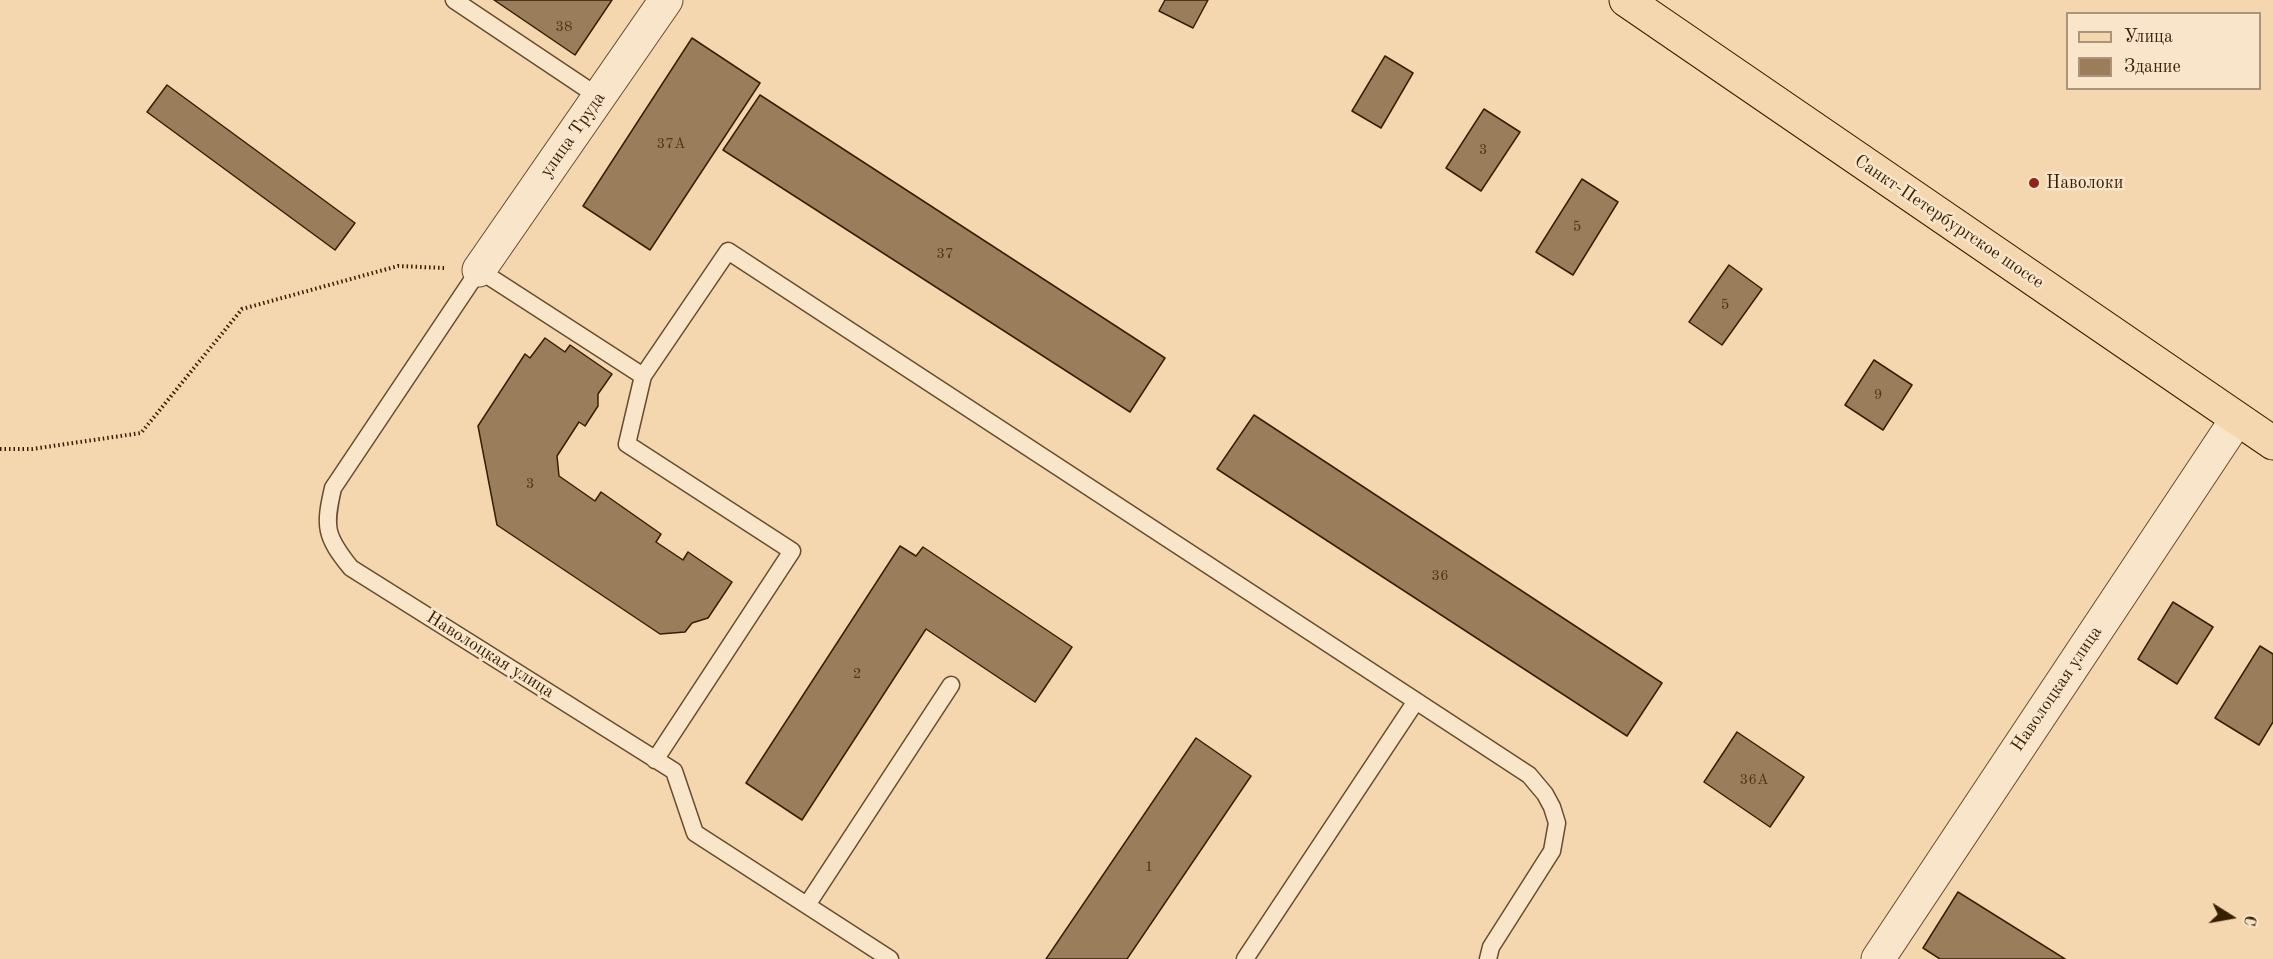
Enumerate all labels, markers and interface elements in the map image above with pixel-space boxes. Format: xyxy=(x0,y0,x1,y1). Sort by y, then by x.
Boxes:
legend xyxy=(2066,12,2261,90)
house number: 38 xyxy=(555,18,573,36)
text: Улица xyxy=(2124,28,2173,46)
text: Здание xyxy=(2124,58,2181,76)
street label: улица Труда xyxy=(536,88,610,182)
house number: 37А xyxy=(657,135,685,153)
house number: 3 xyxy=(1479,141,1487,159)
street label: Санкт-Петербургское шоссе xyxy=(1850,150,2048,294)
place label: Наволоки xyxy=(2046,172,2123,194)
marker: Наволоки xyxy=(2027,176,2041,190)
house number: 5 xyxy=(1573,218,1581,236)
house number: 37 xyxy=(936,245,954,263)
house number: 5 xyxy=(1721,296,1729,314)
house number: 9 xyxy=(1874,386,1882,404)
house number: 3 xyxy=(526,475,534,493)
house number: 36 xyxy=(1431,567,1449,585)
street label: Наволоцкая улица xyxy=(422,607,558,703)
street label: Наволоцкая улица xyxy=(2007,622,2107,756)
house number: 2 xyxy=(853,665,861,683)
house number: 36А xyxy=(1740,771,1768,789)
house number: 1 xyxy=(1145,858,1153,876)
north arrow xyxy=(2201,887,2261,947)
text: С xyxy=(2240,914,2258,927)

